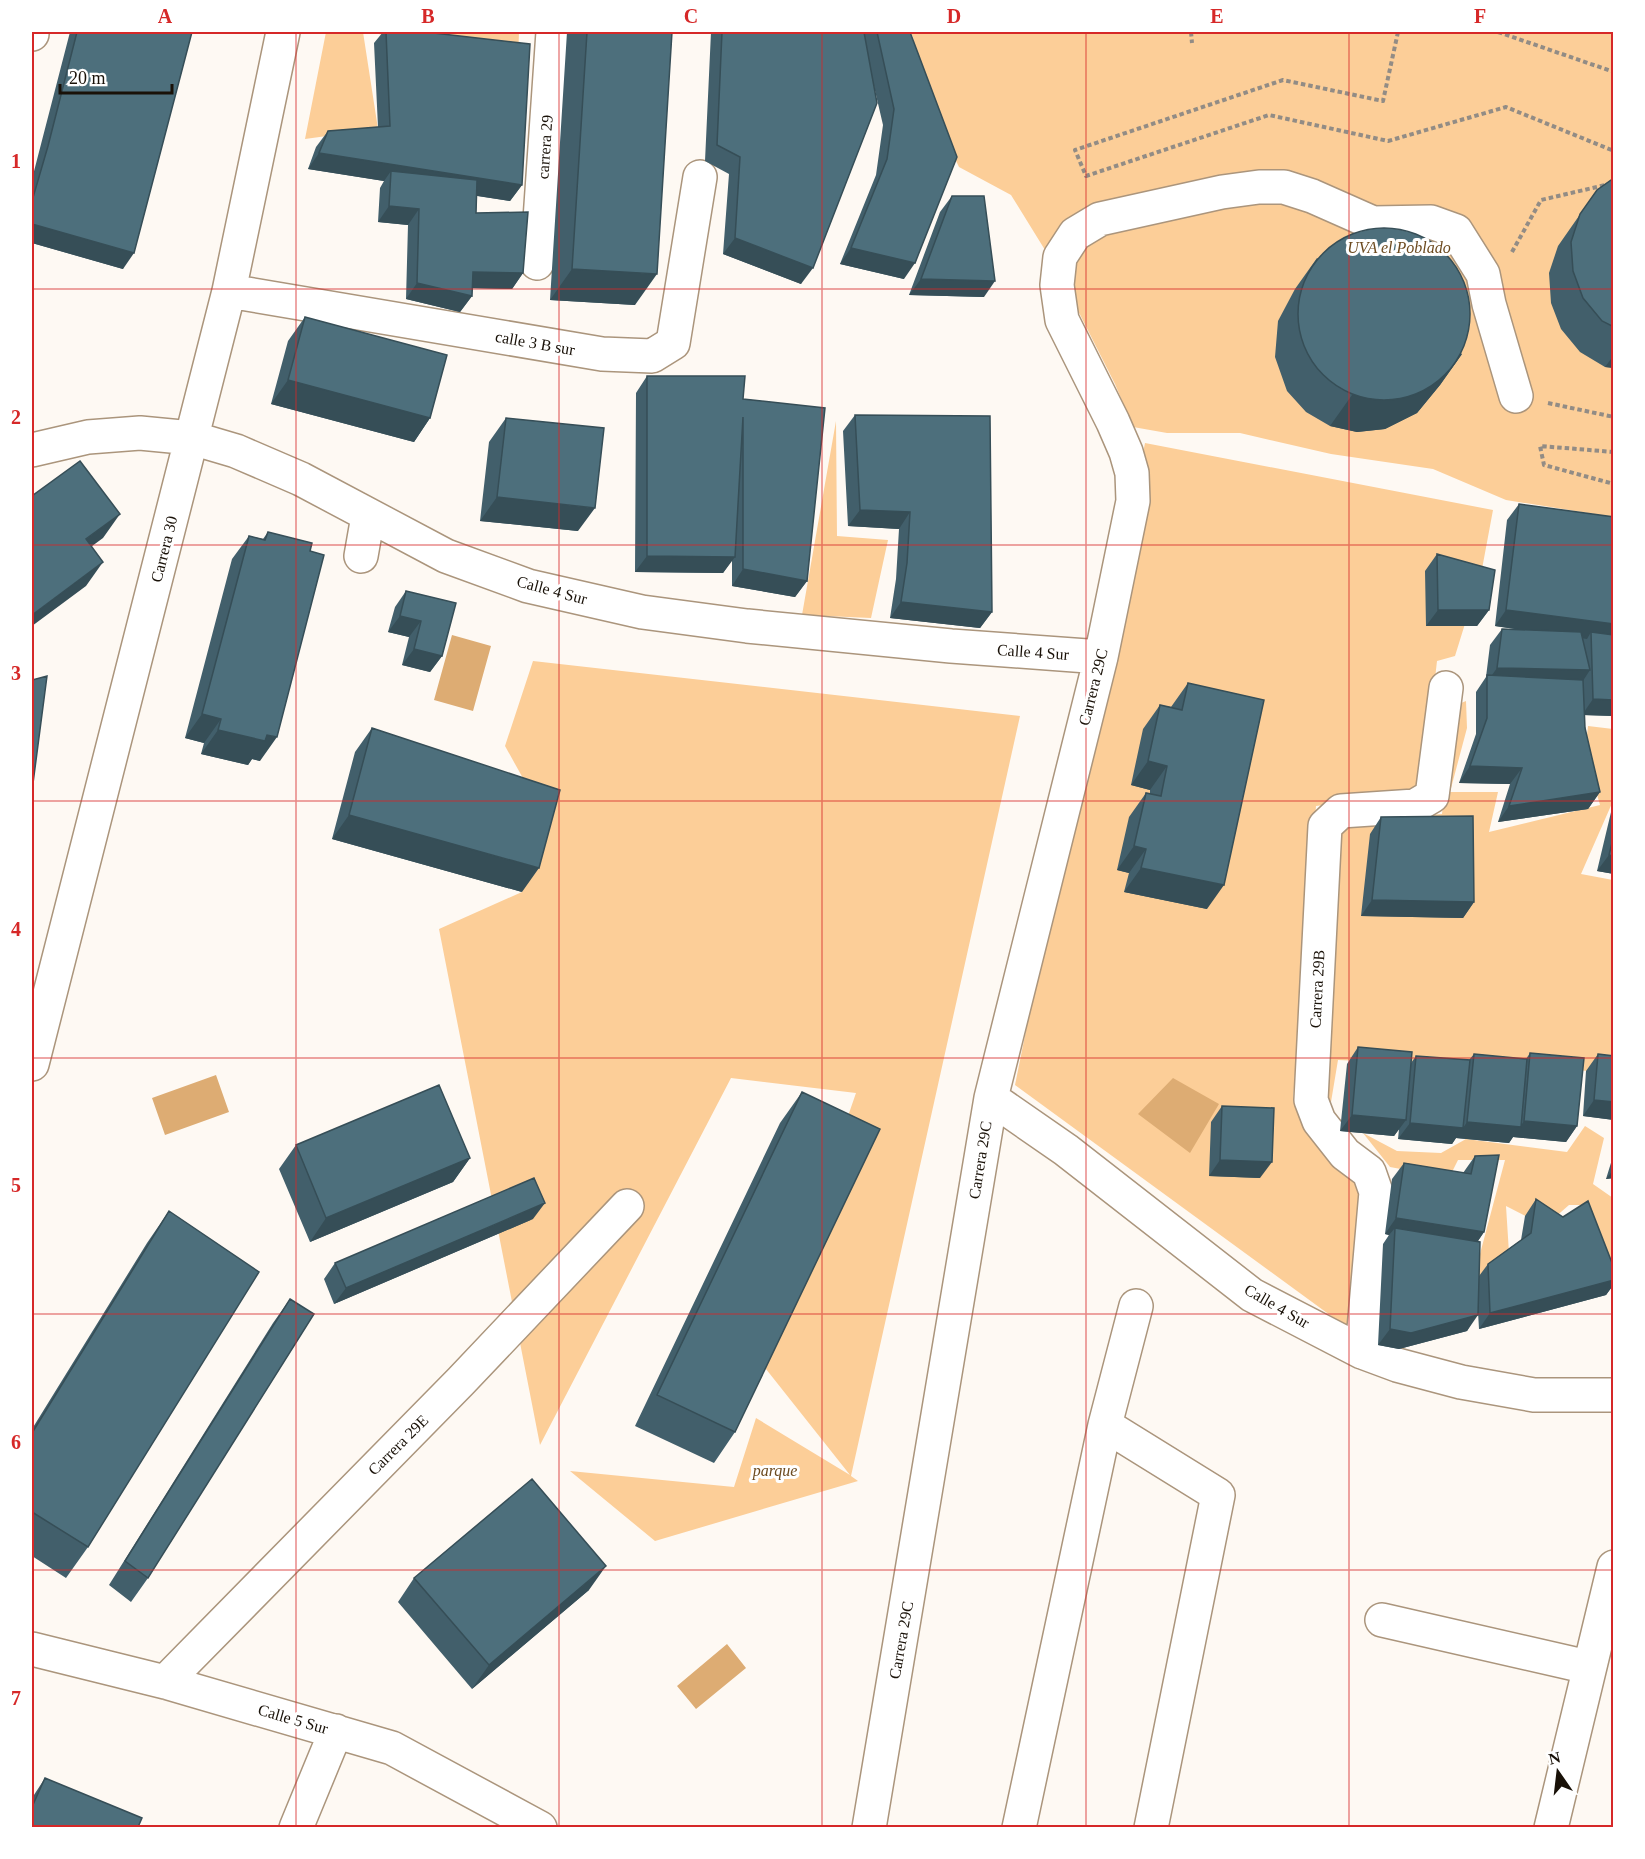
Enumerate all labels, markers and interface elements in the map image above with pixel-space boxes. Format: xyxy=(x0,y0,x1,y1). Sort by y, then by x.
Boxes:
text: A xyxy=(158,5,173,27)
text: B xyxy=(421,5,435,27)
text: C xyxy=(684,5,698,27)
text: D xyxy=(947,5,961,27)
text: E xyxy=(1210,5,1224,27)
text: F xyxy=(1474,5,1486,27)
scale bar xyxy=(60,57,172,95)
text: 20 m xyxy=(69,68,106,88)
street label: carrera 29 xyxy=(534,114,556,180)
text: 1 xyxy=(11,150,21,172)
park label: UVA el Poblado xyxy=(1347,239,1451,256)
street label: calle 3 B sur xyxy=(494,328,577,358)
text: 2 xyxy=(11,406,21,428)
street label: Carrera 30 xyxy=(148,514,180,584)
street label: Calle 4 Sur xyxy=(515,572,590,608)
street label: Calle 4 Sur xyxy=(996,641,1070,663)
street label: Carrera 29C xyxy=(1075,647,1111,727)
text: 3 xyxy=(11,662,21,684)
text: 4 xyxy=(11,918,21,940)
street label: Carrera 29B xyxy=(1306,949,1328,1029)
street label: Carrera 29C xyxy=(965,1120,995,1200)
text: 5 xyxy=(11,1174,21,1196)
street label: Calle 4 Sur xyxy=(1242,1281,1313,1332)
street label: Carrera 29E xyxy=(365,1412,431,1478)
text: 6 xyxy=(11,1431,21,1453)
park label: parque xyxy=(752,1462,797,1480)
street label: Carrera 29C xyxy=(886,1600,916,1680)
text: 7 xyxy=(11,1687,21,1709)
street label: Calle 5 Sur xyxy=(256,1701,331,1737)
north arrow xyxy=(1528,1742,1588,1802)
text: N xyxy=(1547,1748,1563,1768)

